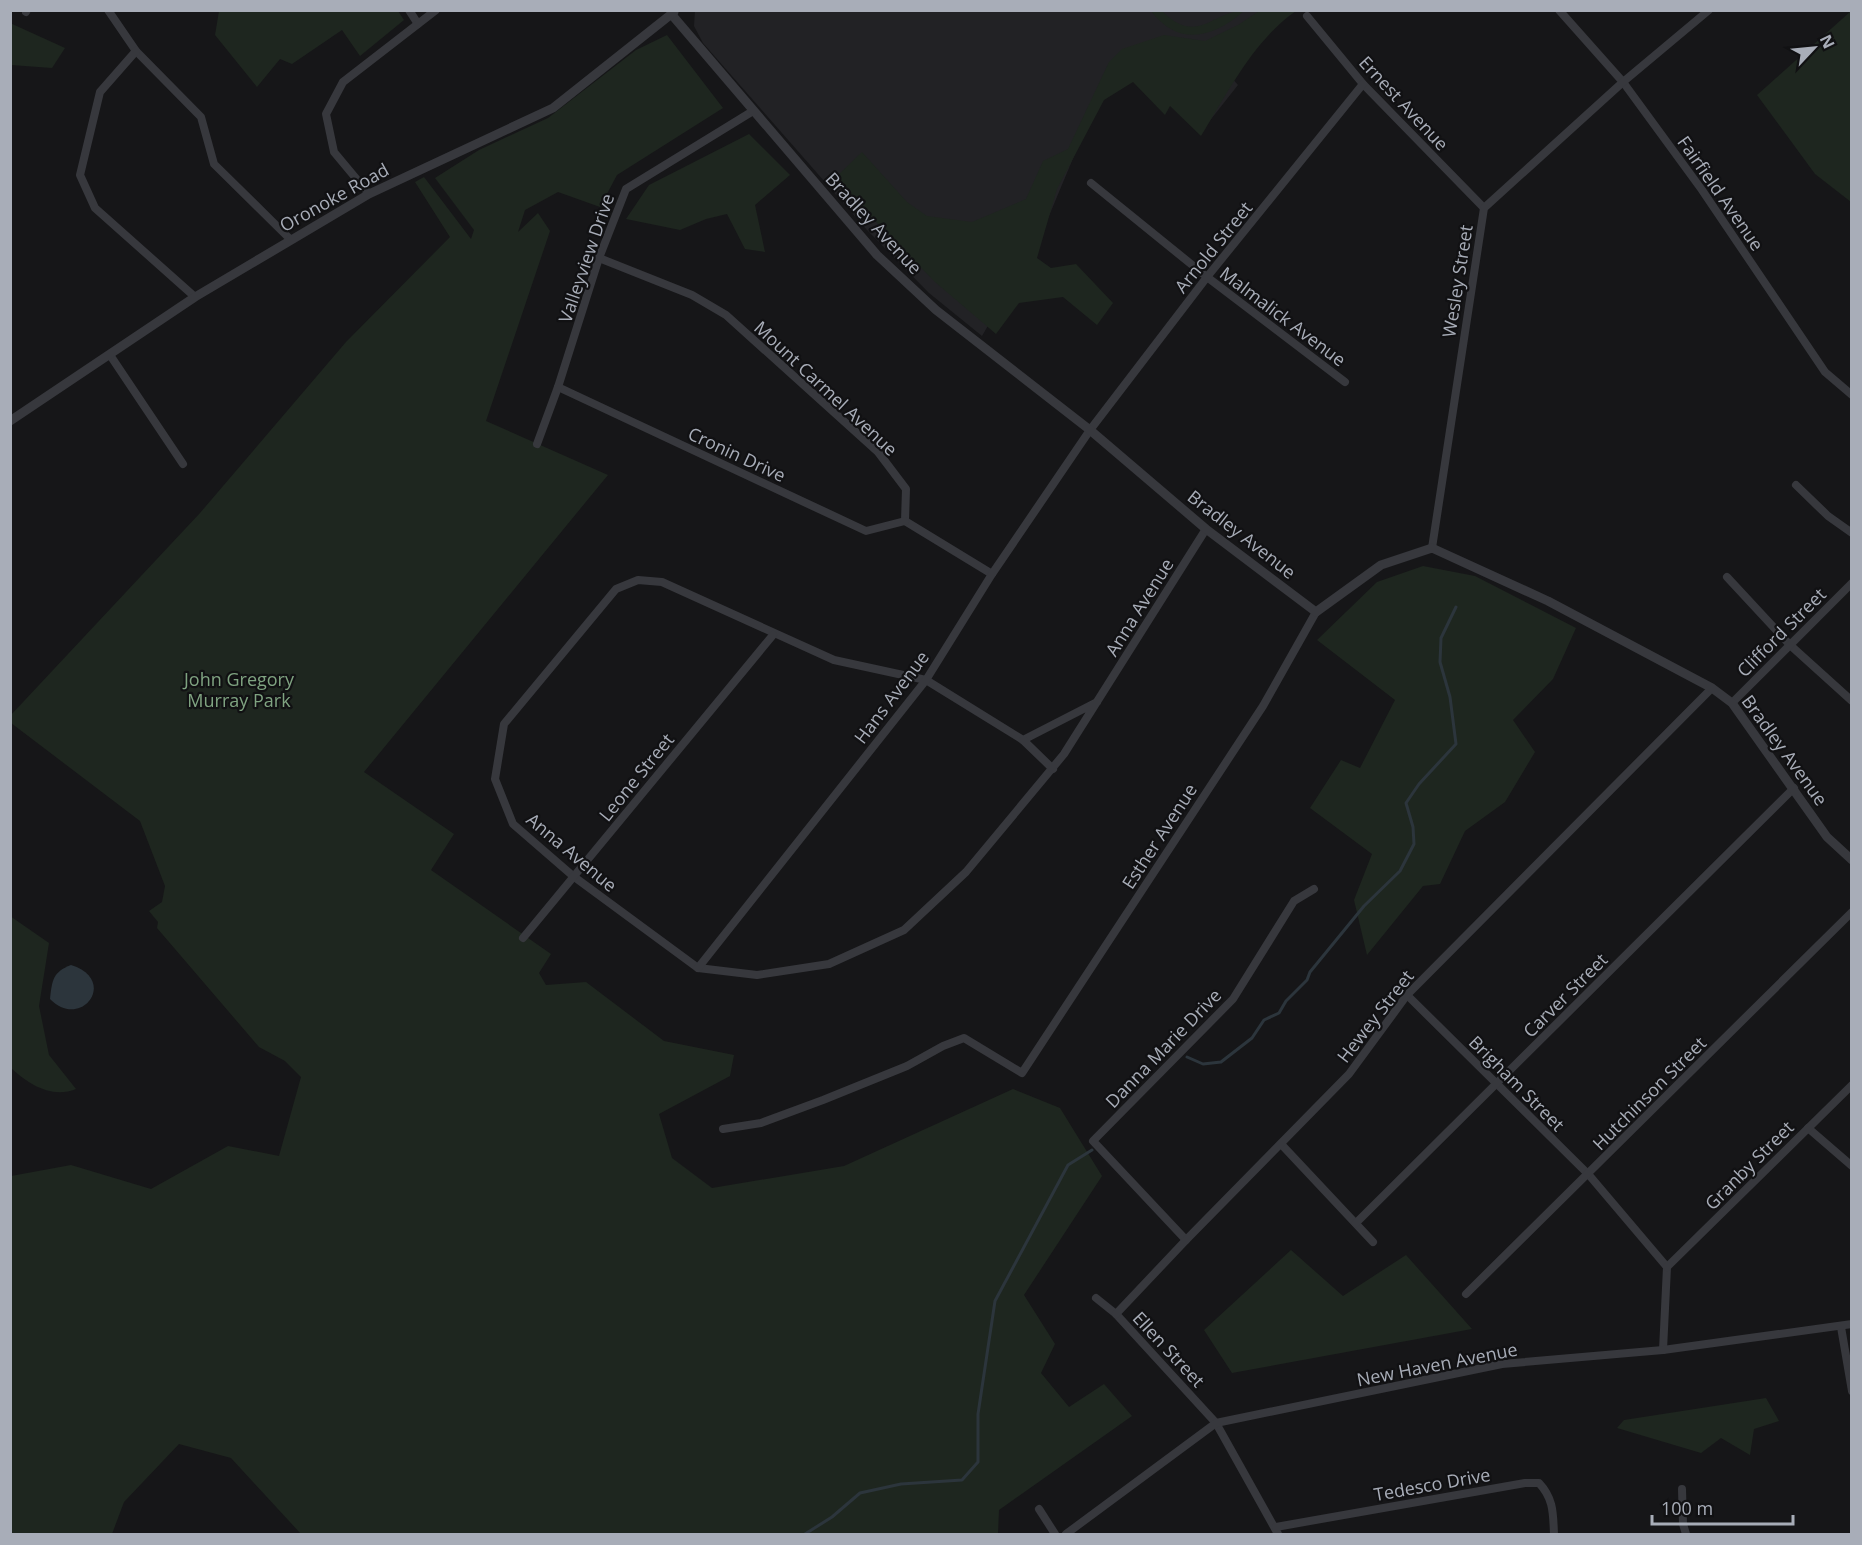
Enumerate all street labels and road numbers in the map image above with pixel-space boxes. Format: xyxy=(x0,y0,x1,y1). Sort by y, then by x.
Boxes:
street label: Ernest Avenue xyxy=(1354,51,1454,155)
street label: Fairfield Avenue xyxy=(1673,131,1769,255)
street label: Oronoke Road xyxy=(275,157,393,237)
street label: Bradley Avenue xyxy=(821,167,927,279)
street label: Valleyview Drive xyxy=(553,190,619,326)
street label: Arnold Street xyxy=(1169,196,1257,298)
street label: Wesley Street xyxy=(1436,223,1478,339)
street label: Malmalick Avenue xyxy=(1215,261,1351,371)
street label: Mount Carmel Avenue xyxy=(749,315,903,461)
street label: Cronin Drive xyxy=(684,421,790,487)
street label: Bradley Avenue xyxy=(1183,484,1301,584)
street label: Anna Avenue xyxy=(1099,554,1179,660)
street label: Clifford Street xyxy=(1731,582,1831,682)
street label: Hans Avenue xyxy=(848,646,934,748)
street label: Bradley Avenue xyxy=(1737,690,1833,810)
street label: Leone Street xyxy=(593,728,679,826)
street label: Esther Avenue xyxy=(1116,779,1202,893)
street label: Anna Avenue xyxy=(522,807,622,897)
street label: Carver Street xyxy=(1518,948,1612,1042)
street label: Hewey Street xyxy=(1331,965,1419,1067)
street label: Danna Marie Drive xyxy=(1100,983,1226,1113)
street label: Brigham Street xyxy=(1464,1030,1570,1136)
street label: Hutchinson Street xyxy=(1587,1031,1711,1155)
street label: Granby Street xyxy=(1699,1115,1799,1215)
street label: Ellen Street xyxy=(1128,1306,1210,1392)
street label: New Haven Avenue xyxy=(1355,1337,1519,1391)
street label: Tedesco Drive xyxy=(1372,1462,1492,1506)

